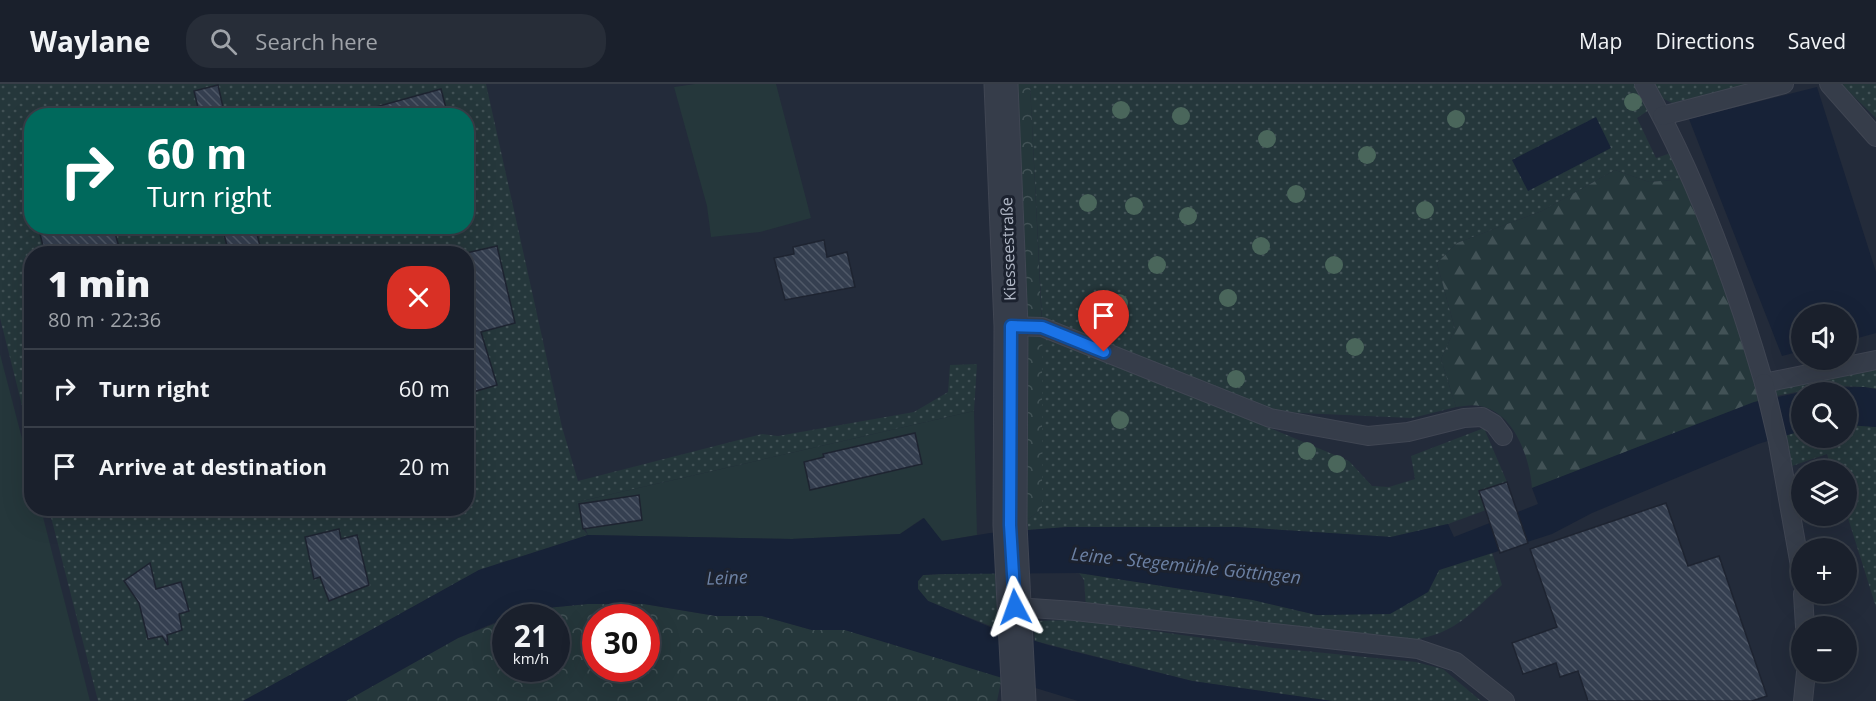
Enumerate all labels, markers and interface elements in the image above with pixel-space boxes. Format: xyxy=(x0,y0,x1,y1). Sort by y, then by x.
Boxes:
search box xyxy=(186,14,606,68)
text: Waylane xyxy=(30,22,150,60)
icon: search xyxy=(207,25,240,58)
text: Search here xyxy=(255,26,378,56)
text: Map xyxy=(1579,27,1622,55)
text: Directions xyxy=(1655,27,1755,55)
text: Saved xyxy=(1788,27,1846,55)
text: 60 m xyxy=(147,124,247,181)
icon: right xyxy=(48,132,126,210)
text: Turn right xyxy=(147,178,272,215)
street label: Kiesseestraße xyxy=(995,197,1021,301)
text: 1 min xyxy=(48,259,150,308)
button: close xyxy=(387,266,450,329)
pin xyxy=(1078,290,1129,352)
icon: arrive xyxy=(1087,299,1120,332)
map controls xyxy=(1791,304,1857,682)
button: sound xyxy=(1791,304,1857,370)
text: 80 m · 22:36 xyxy=(48,306,161,333)
icon: right xyxy=(48,372,81,405)
text: Turn right xyxy=(99,373,210,403)
text: 60 m xyxy=(399,373,450,403)
button: search xyxy=(1791,382,1857,448)
icon: arrive xyxy=(48,450,81,483)
text: Arrive at destination xyxy=(99,451,327,481)
text: 20 m xyxy=(399,451,450,481)
button: layers xyxy=(1791,460,1857,526)
button: + xyxy=(1791,538,1857,604)
water label: Leine - Stegemühle Göttingen xyxy=(1070,541,1302,589)
water label: Leine xyxy=(706,564,748,590)
position arrow xyxy=(983,575,1047,639)
speed limit sign: 30 xyxy=(582,604,660,682)
text: 21 xyxy=(514,615,548,656)
button: − xyxy=(1791,616,1857,682)
text: km/h xyxy=(513,648,549,668)

